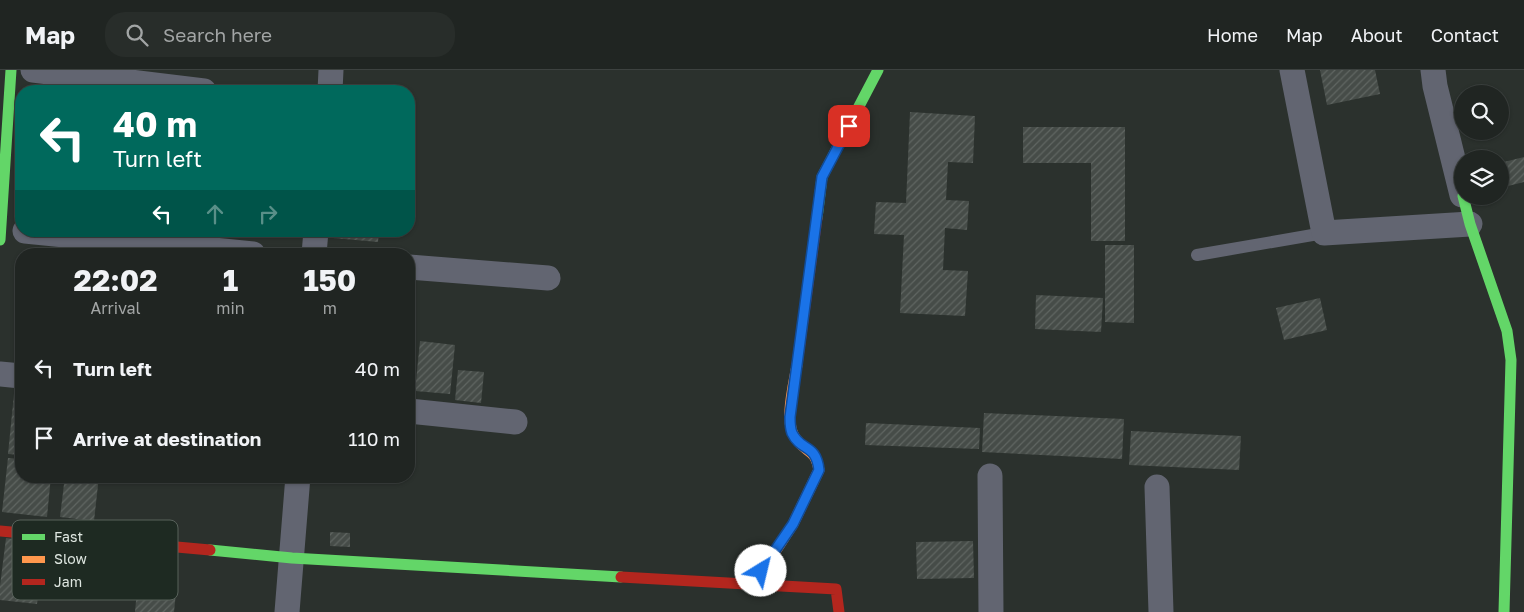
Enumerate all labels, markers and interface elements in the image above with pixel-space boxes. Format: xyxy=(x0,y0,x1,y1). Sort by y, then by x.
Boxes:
search box xyxy=(105,12,455,57)
text: Map xyxy=(25,20,75,49)
icon: search xyxy=(123,21,151,49)
text: Search here xyxy=(163,23,272,46)
text: Home xyxy=(1207,24,1258,46)
text: Map xyxy=(1286,24,1323,46)
text: About xyxy=(1351,24,1403,46)
text: Contact xyxy=(1431,24,1499,46)
map controls xyxy=(1454,85,1509,205)
button: search xyxy=(1454,85,1509,140)
text: 40 m xyxy=(113,103,197,145)
icon: left xyxy=(30,105,95,170)
pin xyxy=(828,105,870,147)
icon: arrive xyxy=(835,112,863,140)
text: Turn left xyxy=(113,145,202,172)
button: layers xyxy=(1454,150,1509,205)
icon: left xyxy=(148,200,176,228)
icon: ahead xyxy=(201,200,229,228)
icon: right xyxy=(254,200,282,228)
text: 22:02 xyxy=(74,262,158,298)
text: 1 xyxy=(223,262,238,298)
text: 150 xyxy=(303,262,356,298)
text: Arrival xyxy=(91,298,141,318)
text: min xyxy=(216,298,245,318)
text: m xyxy=(323,298,337,318)
icon: left xyxy=(30,354,58,382)
text: Turn left xyxy=(73,357,152,380)
text: 40 m xyxy=(355,357,400,380)
icon: arrive xyxy=(30,424,58,452)
text: Arrive at destination xyxy=(73,427,261,450)
text: 110 m xyxy=(348,427,400,450)
legend xyxy=(12,520,178,600)
text: Fast xyxy=(54,528,83,545)
position arrow xyxy=(734,544,786,596)
text: Slow xyxy=(54,550,87,567)
text: Jam xyxy=(54,573,82,590)

